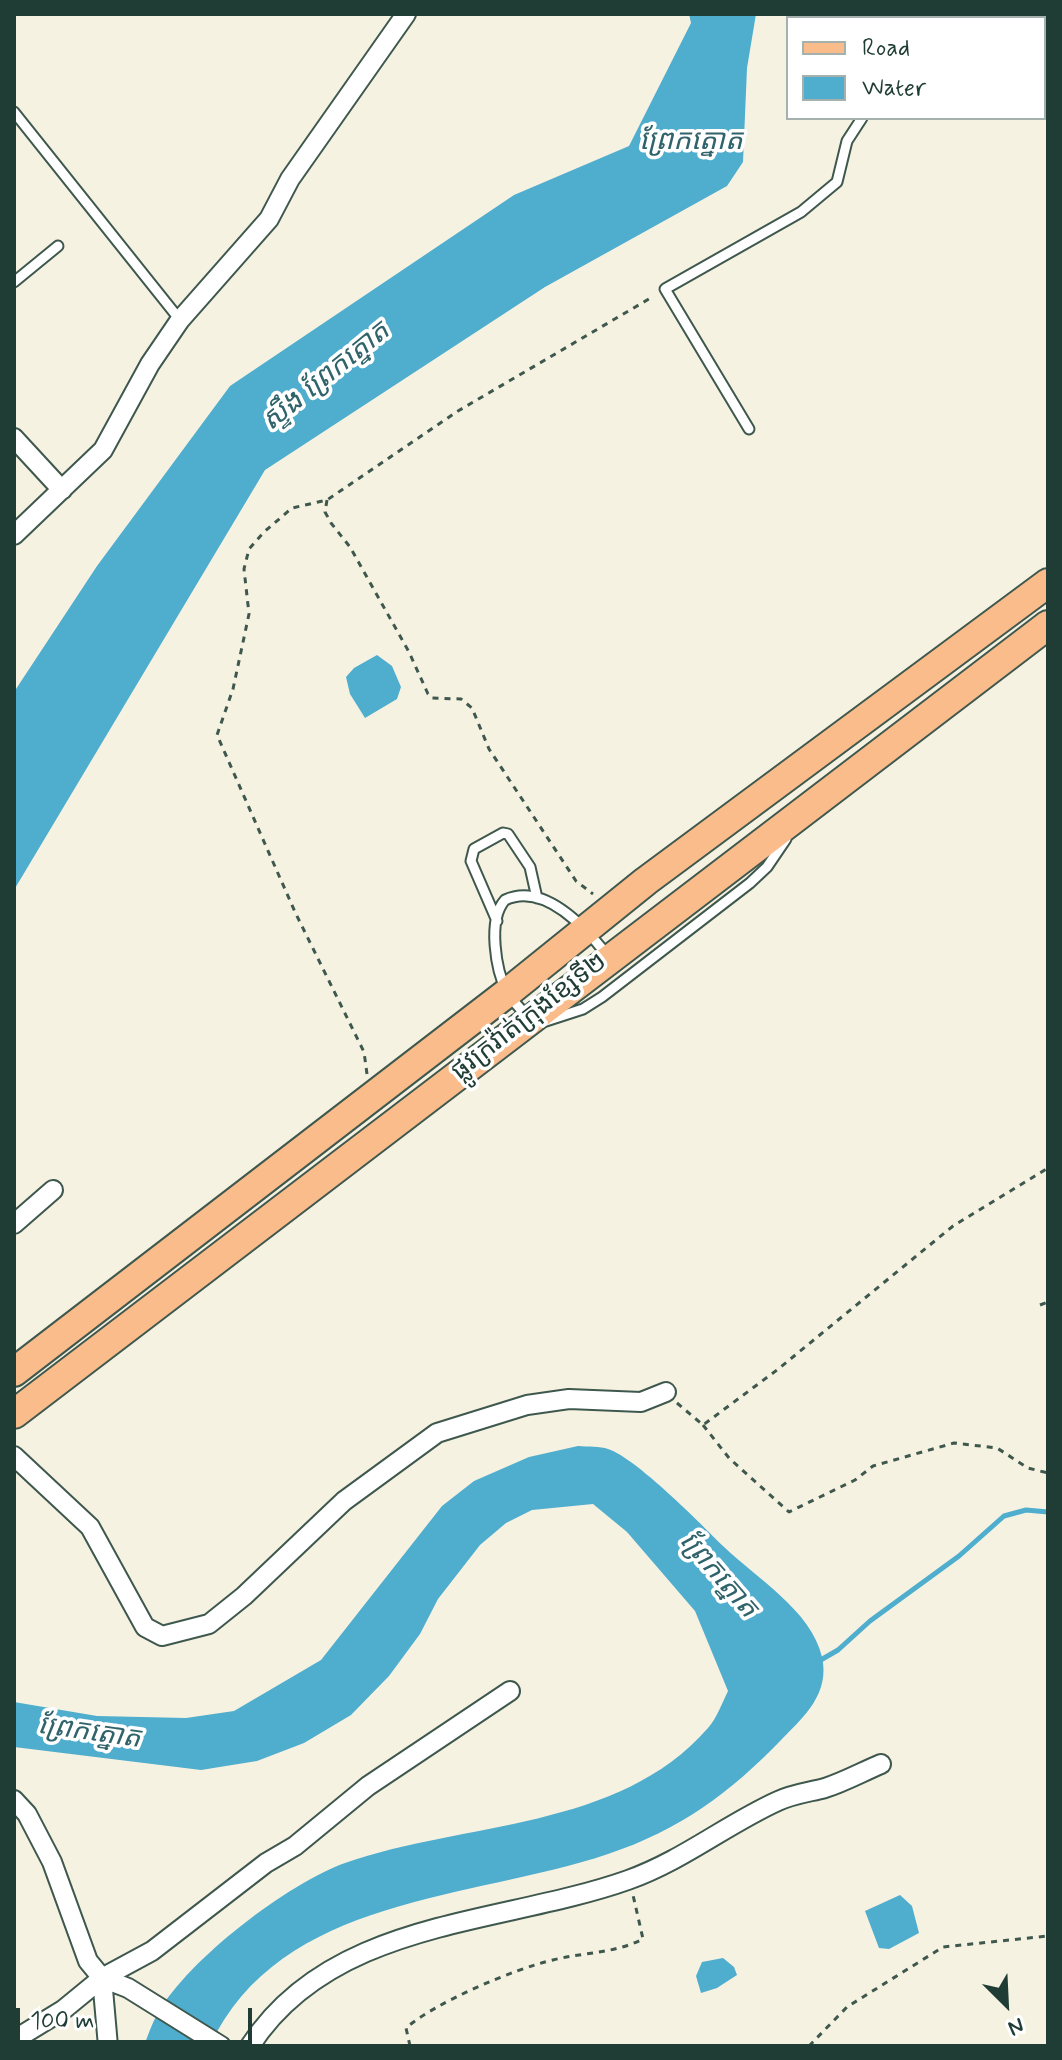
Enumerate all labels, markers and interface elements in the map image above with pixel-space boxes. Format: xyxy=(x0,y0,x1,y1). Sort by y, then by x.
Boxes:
legend xyxy=(786,16,1046,120)
text: Road xyxy=(862,33,910,64)
text: Water xyxy=(862,73,926,104)
water label: ព្រែកត្នោត xyxy=(639,126,743,160)
water label: ស្ទឹង ព្រែកត្នោត xyxy=(256,316,398,440)
street label: ផ្លូវក្រវ៉ាត់ក្រុងខ្សែទី២ xyxy=(446,948,614,1088)
water label: ព្រែកត្នោត xyxy=(670,1526,764,1626)
water label: ព្រែកត្នោត xyxy=(35,1710,143,1758)
north arrow xyxy=(966,1964,1046,2044)
scale bar xyxy=(20,1992,256,2042)
text: 100 m xyxy=(30,2006,94,2037)
text: N xyxy=(1003,2010,1028,2042)

